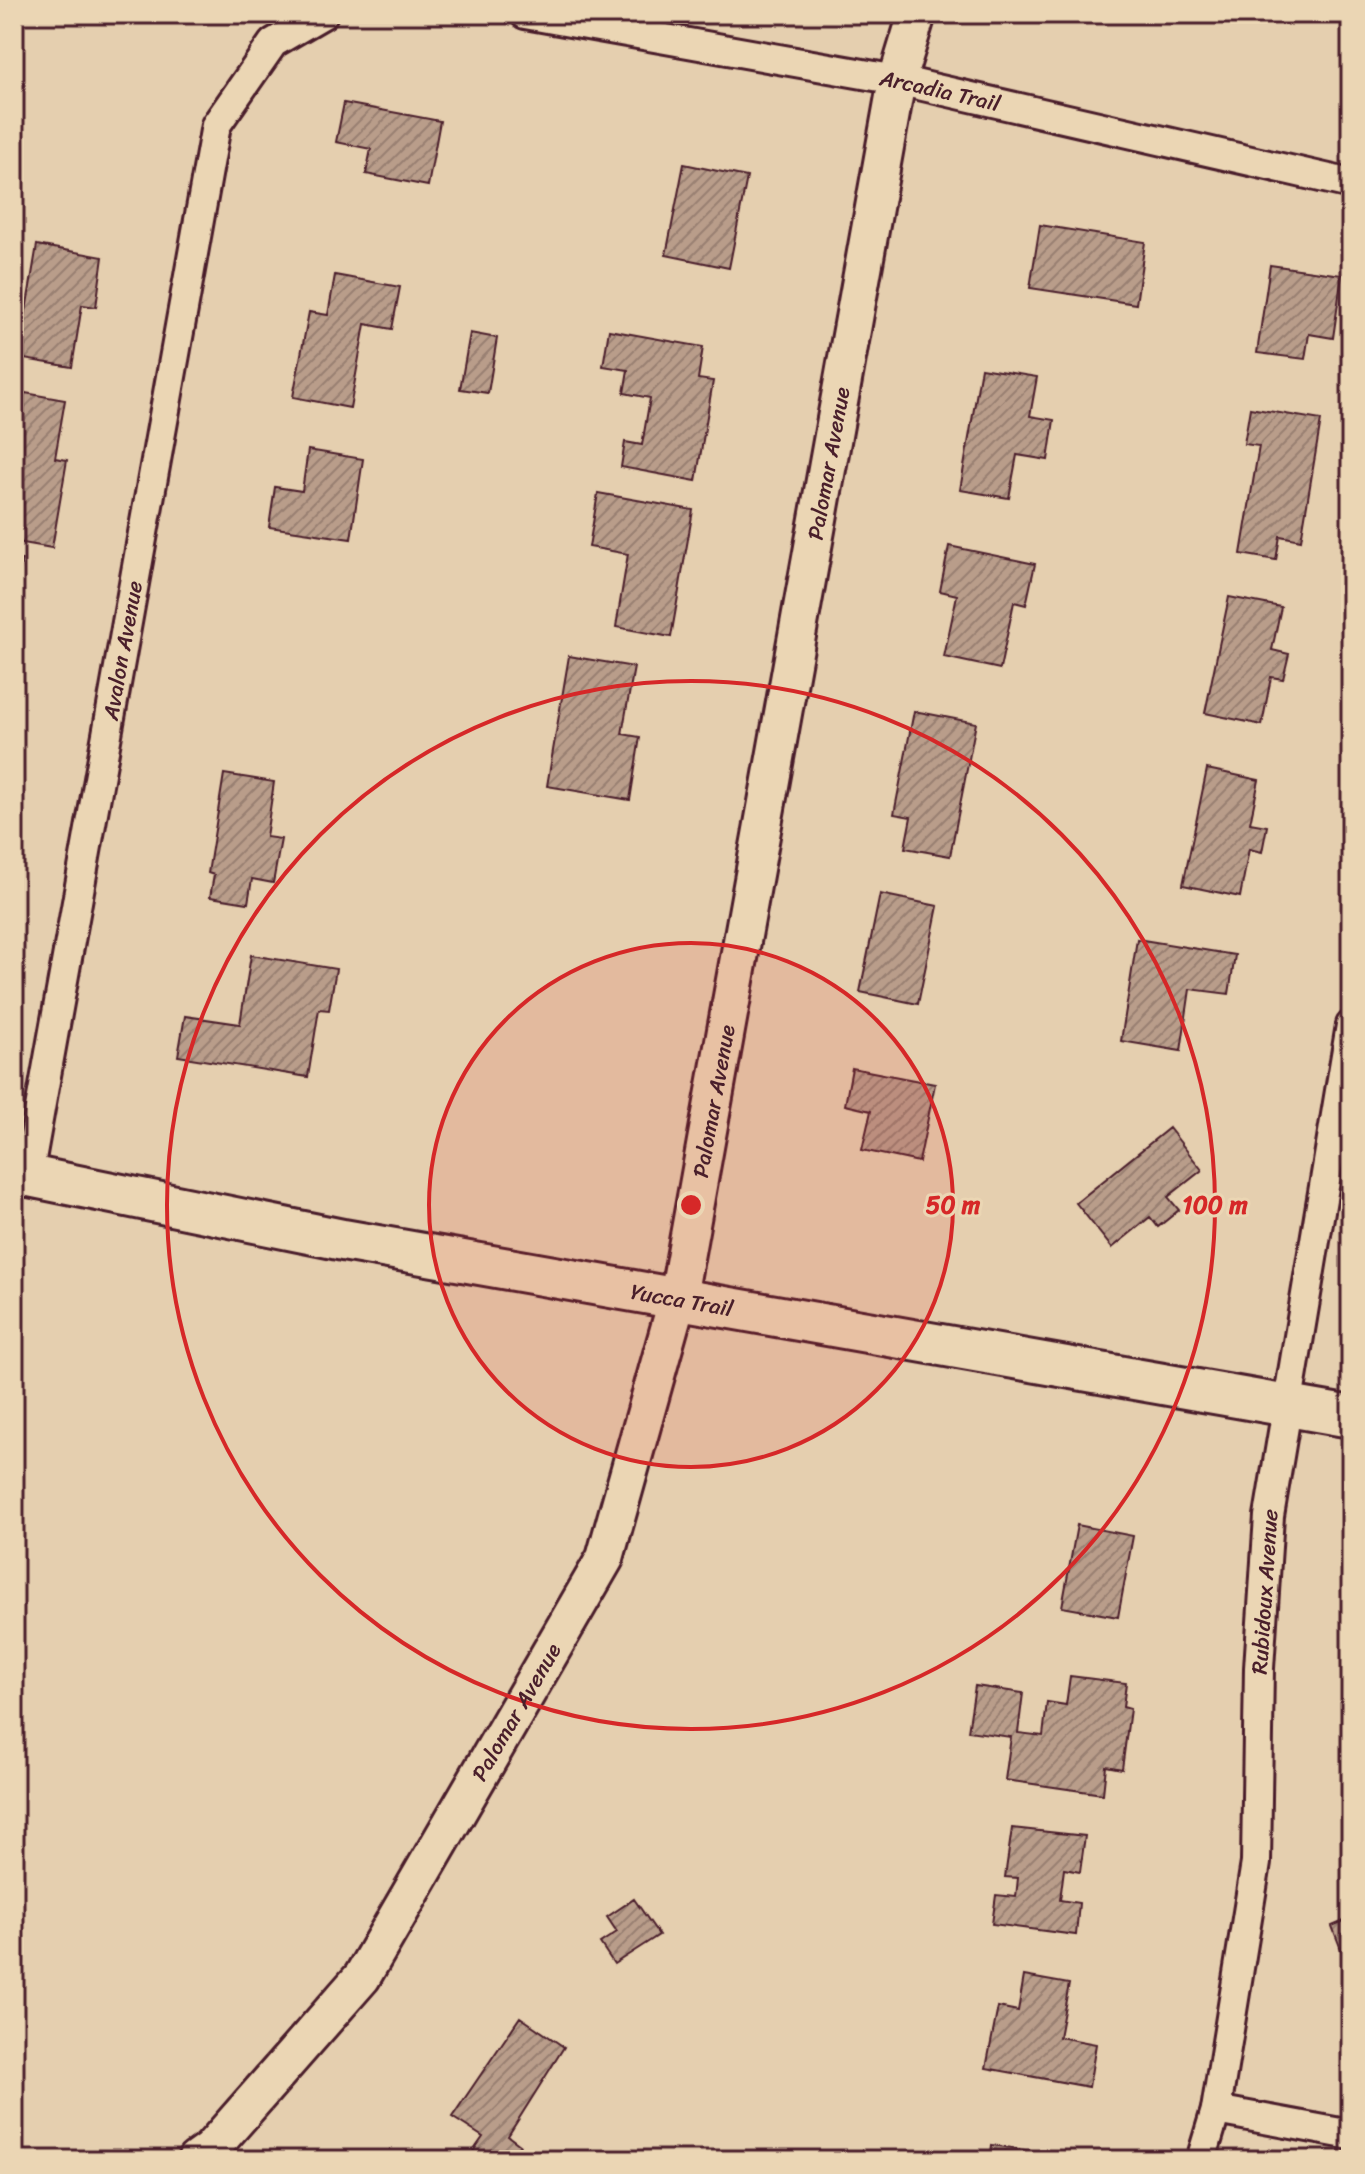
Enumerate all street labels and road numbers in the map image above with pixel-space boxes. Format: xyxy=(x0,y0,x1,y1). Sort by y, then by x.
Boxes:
street label: Arcadia Trail xyxy=(876,58,1005,123)
street label: Palomar Avenue xyxy=(796,383,861,543)
street label: Avalon Avenue xyxy=(91,578,154,724)
street label: Palomar Avenue xyxy=(681,1021,747,1181)
street label: Yucca Trail xyxy=(628,1272,737,1328)
street label: Rubidoux Avenue xyxy=(1240,1506,1290,1676)
street label: Palomar Avenue xyxy=(460,1635,572,1789)

